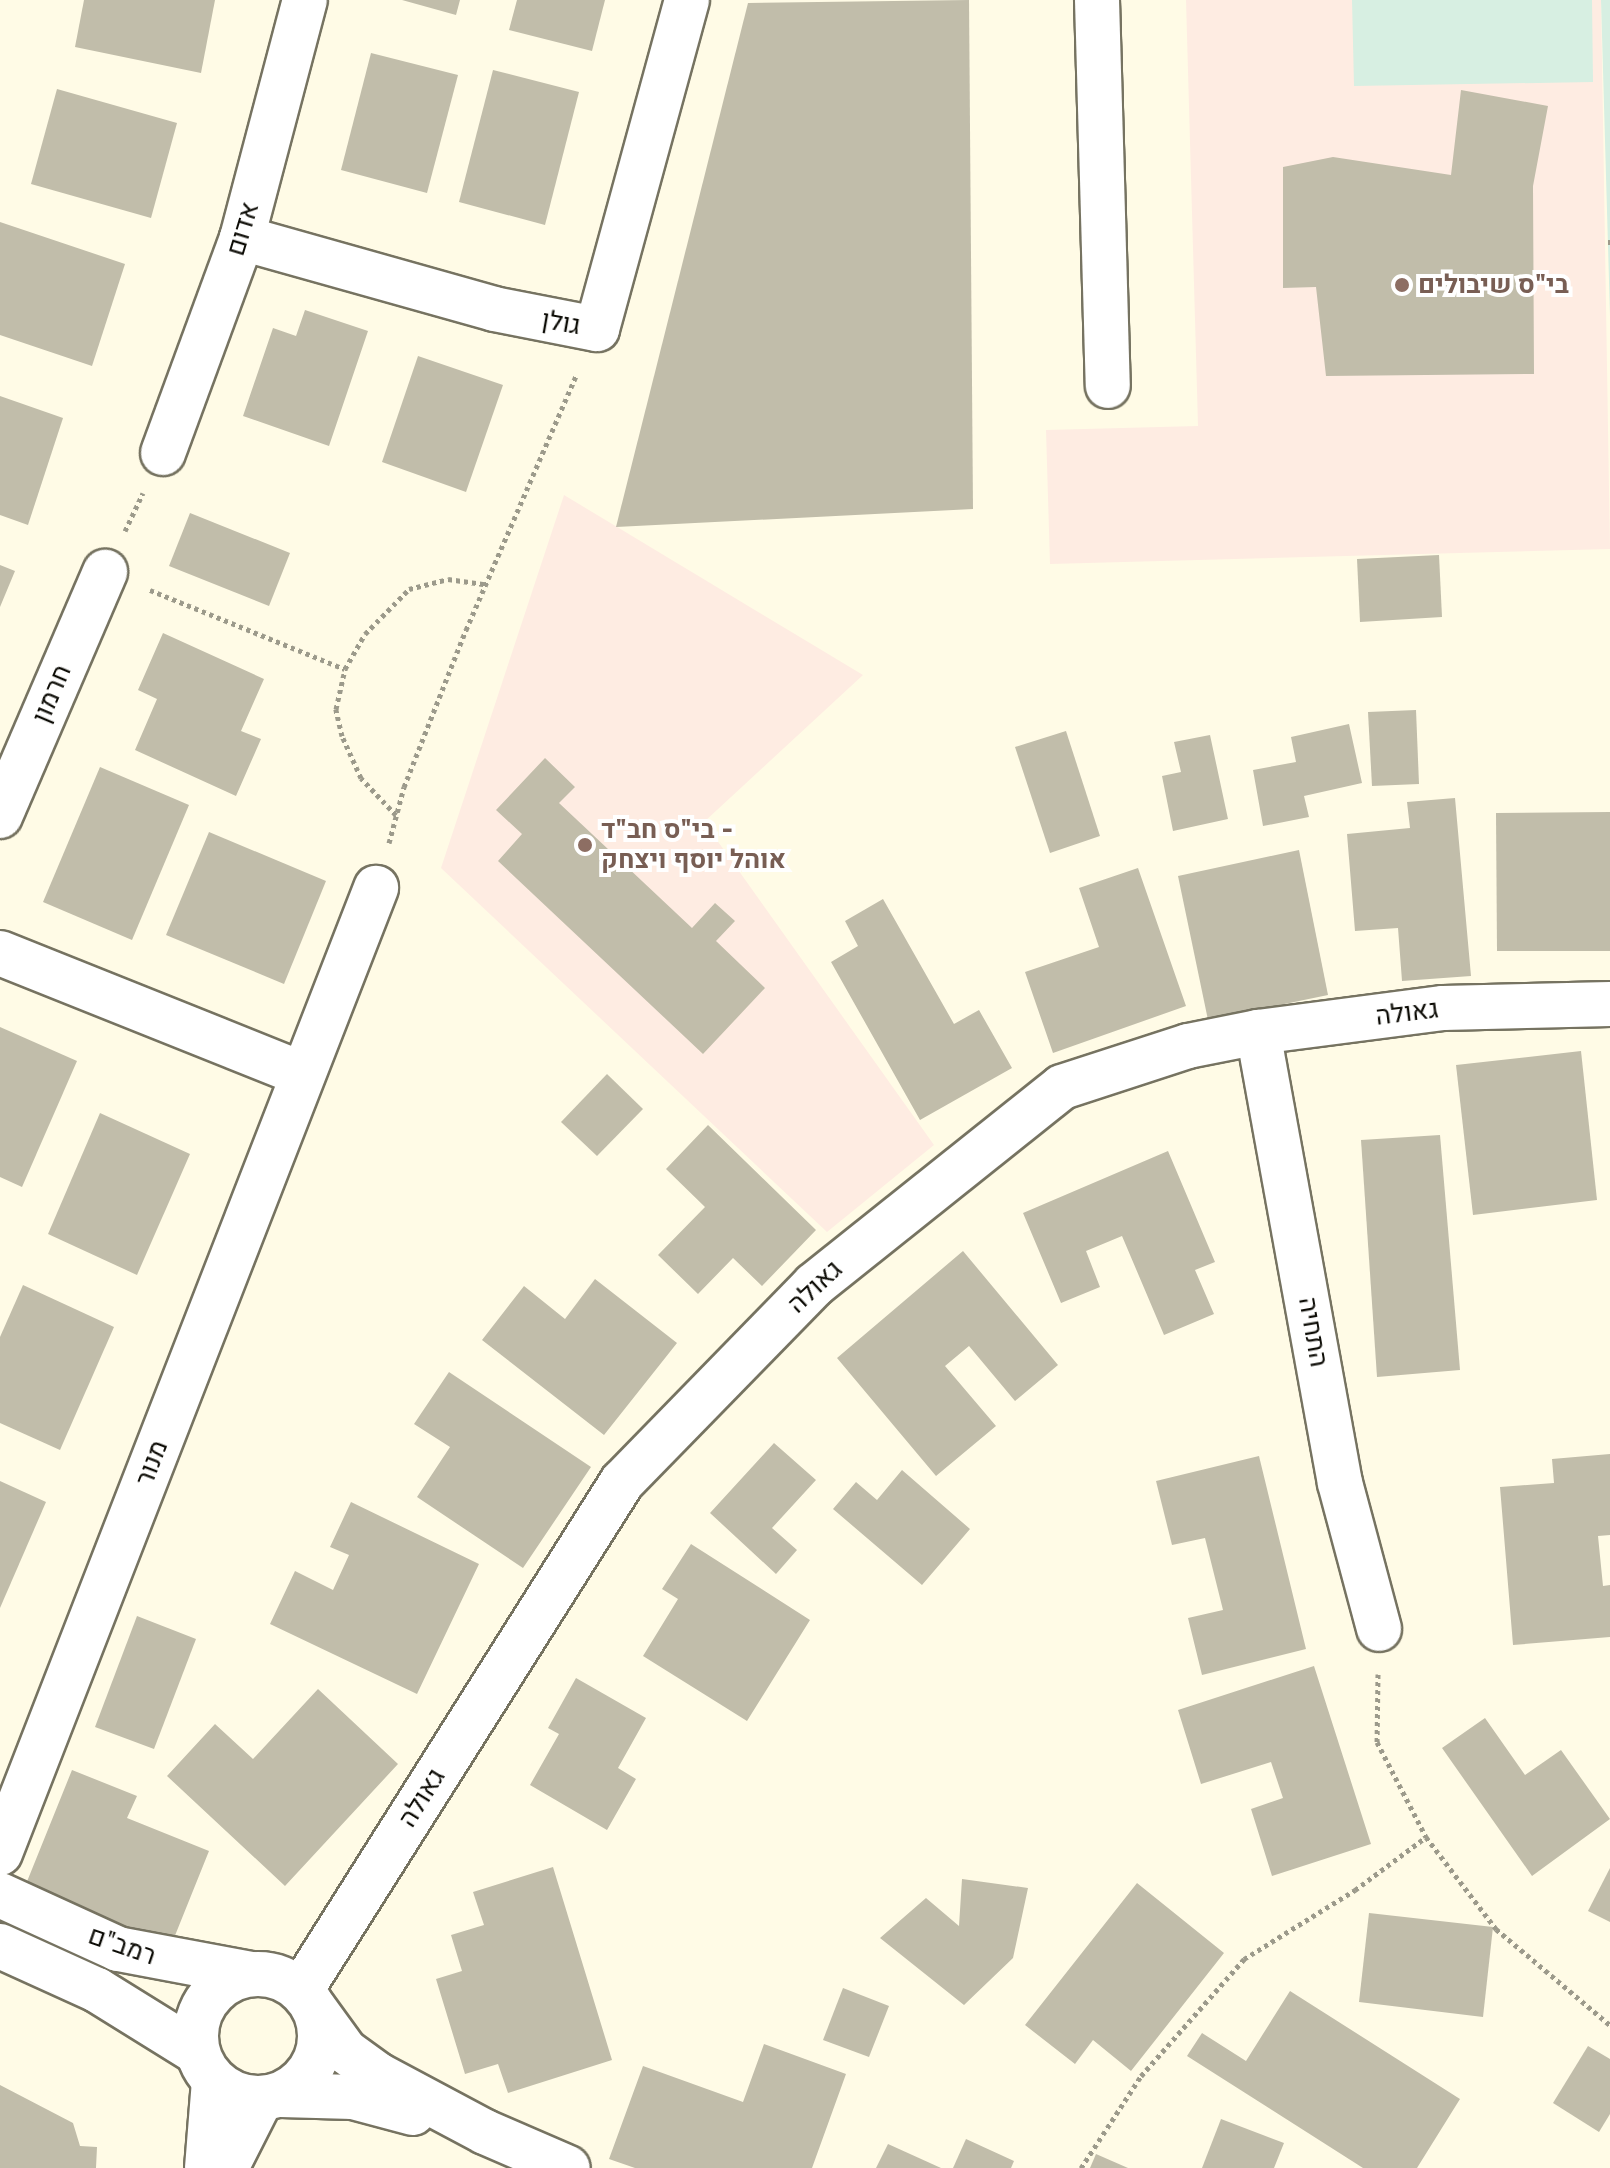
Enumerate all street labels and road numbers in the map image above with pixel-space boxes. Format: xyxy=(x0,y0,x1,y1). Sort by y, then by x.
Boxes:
street label: אדום xyxy=(220,198,266,260)
street label: גולן xyxy=(539,304,583,342)
street label: חרמון xyxy=(26,660,78,728)
street label: גאולה xyxy=(1374,994,1440,1032)
street label: גאולה xyxy=(781,1254,849,1320)
street label: התחיה xyxy=(1292,1295,1334,1369)
street label: מנור xyxy=(129,1436,175,1490)
street label: גאולה xyxy=(392,1763,452,1833)
street label: רמב"ם xyxy=(84,1920,160,1972)

